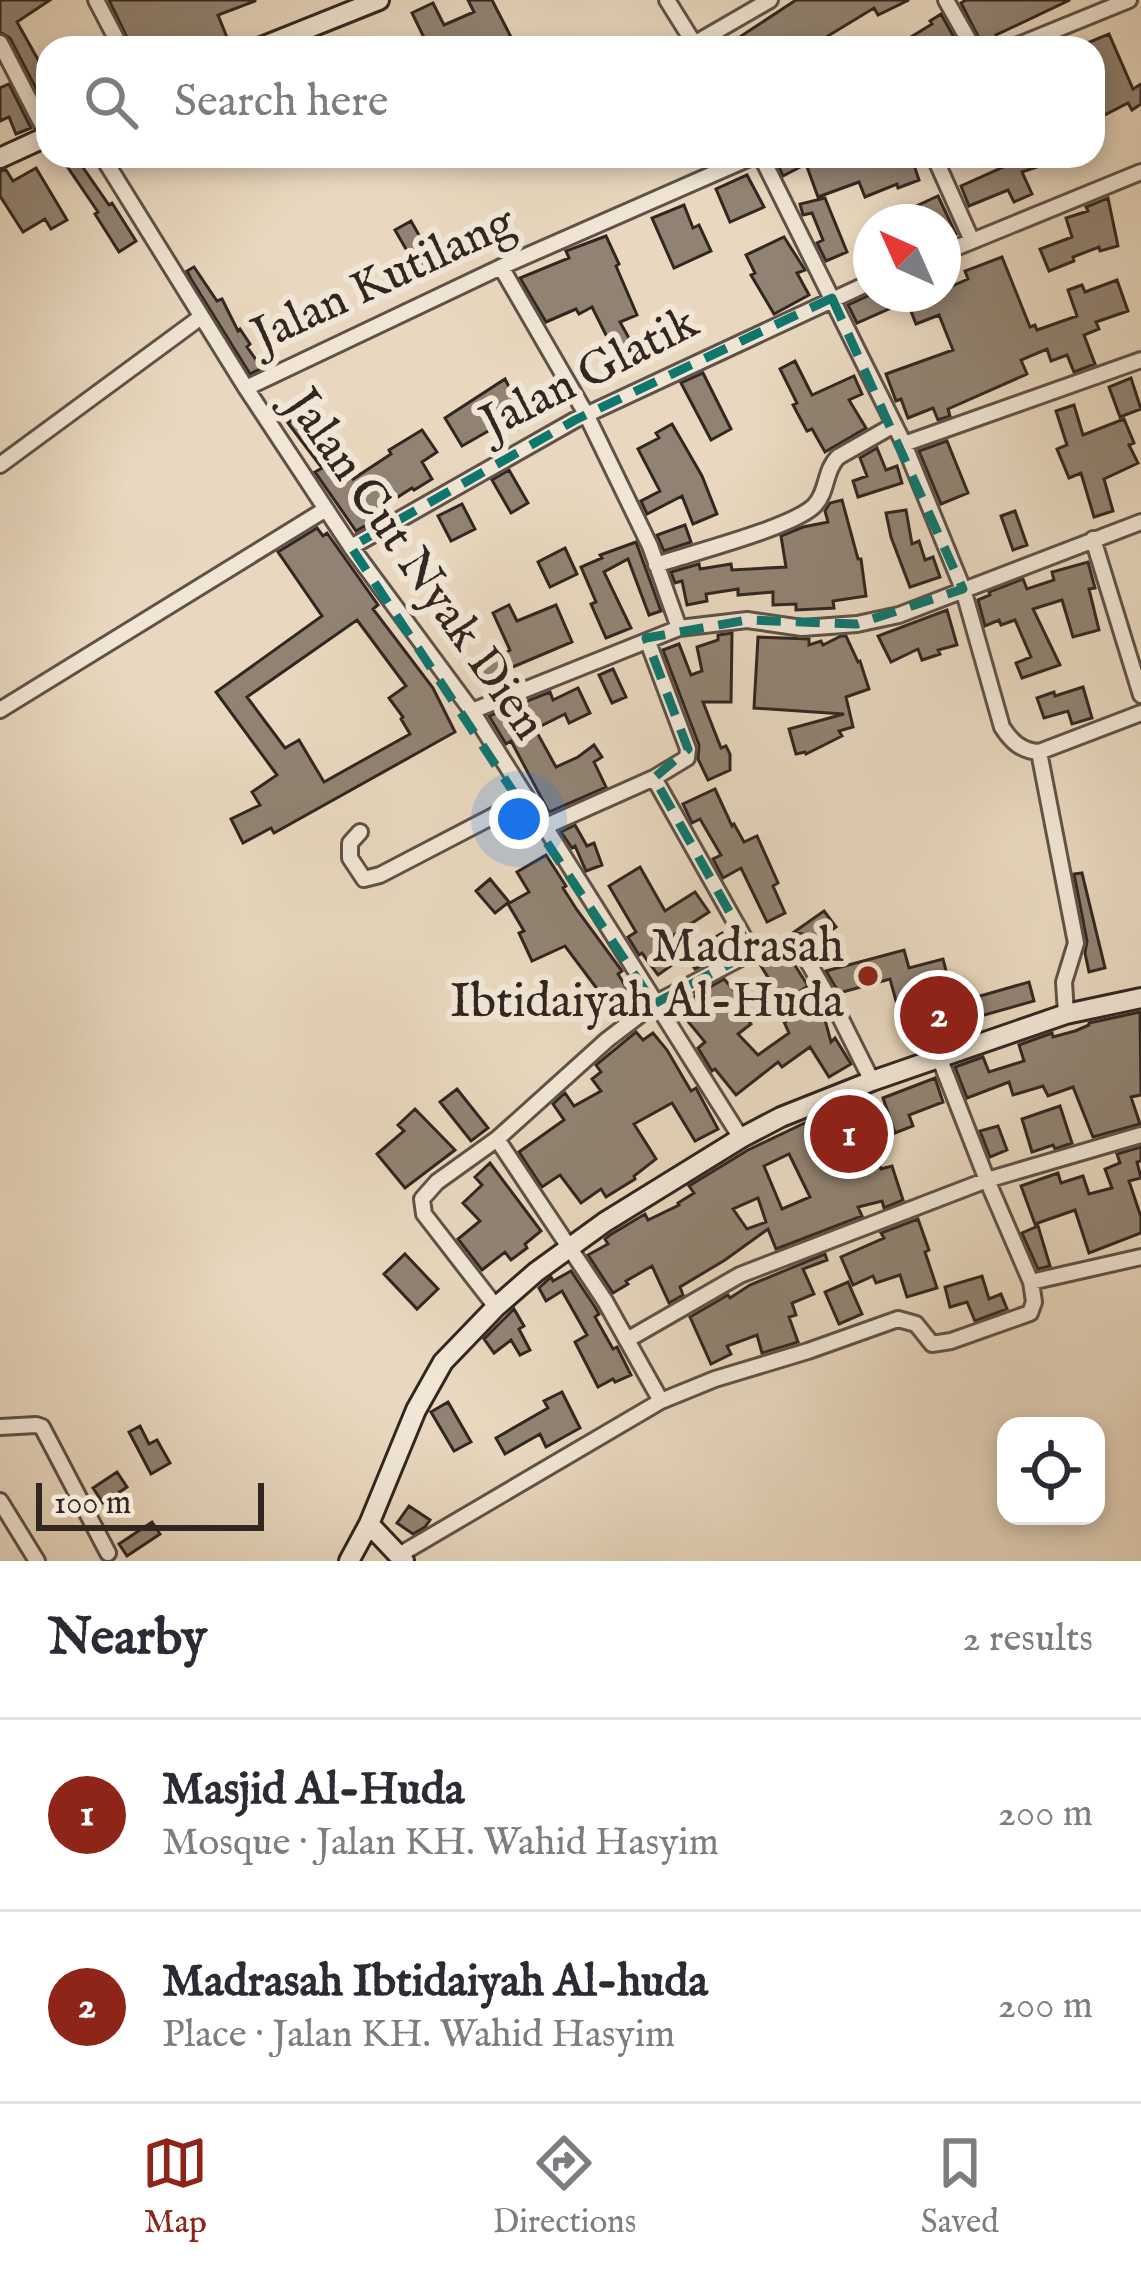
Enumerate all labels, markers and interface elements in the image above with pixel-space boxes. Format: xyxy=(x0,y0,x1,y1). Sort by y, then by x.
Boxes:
search box xyxy=(36,36,1105,168)
icon: search xyxy=(78,69,144,135)
text: Search here xyxy=(174,74,388,131)
street label: Jalan Kutilang xyxy=(238,193,526,369)
north arrow xyxy=(853,204,961,312)
street label: Jalan Glatik xyxy=(467,294,709,457)
street label: Jalan Cut Nyak Dien xyxy=(268,374,558,752)
your location xyxy=(489,789,549,849)
place label: Madrasah Ibtidaiyah Al-Huda xyxy=(450,918,844,1033)
marker: Madrasah Ibtidaiyah Al-Huda xyxy=(855,963,881,989)
pin: 2 xyxy=(900,970,978,1060)
pin: 1 xyxy=(810,1089,888,1179)
map controls xyxy=(997,1417,1105,1525)
button: locate xyxy=(997,1417,1105,1525)
scale bar xyxy=(36,1477,264,1530)
text: 100 m xyxy=(54,1483,131,1525)
text: Nearby xyxy=(48,1607,207,1672)
text: 2 results xyxy=(962,1615,1093,1664)
text: Masjid Al-Huda xyxy=(162,1762,464,1819)
text: 1 xyxy=(80,1790,94,1839)
text: 200 m xyxy=(998,1790,1093,1839)
text: Mosque · Jalan KH. Wahid Hasyim xyxy=(162,1819,719,1868)
text: Madrasah Ibtidaiyah Al-huda xyxy=(162,1954,708,2011)
text: 2 xyxy=(78,1982,96,2031)
text: 200 m xyxy=(998,1982,1093,2031)
text: Place · Jalan KH. Wahid Hasyim xyxy=(162,2011,675,2060)
tab: Map xyxy=(142,2130,208,2244)
tab: Directions xyxy=(493,2130,636,2244)
tab: Saved xyxy=(921,2130,999,2244)

